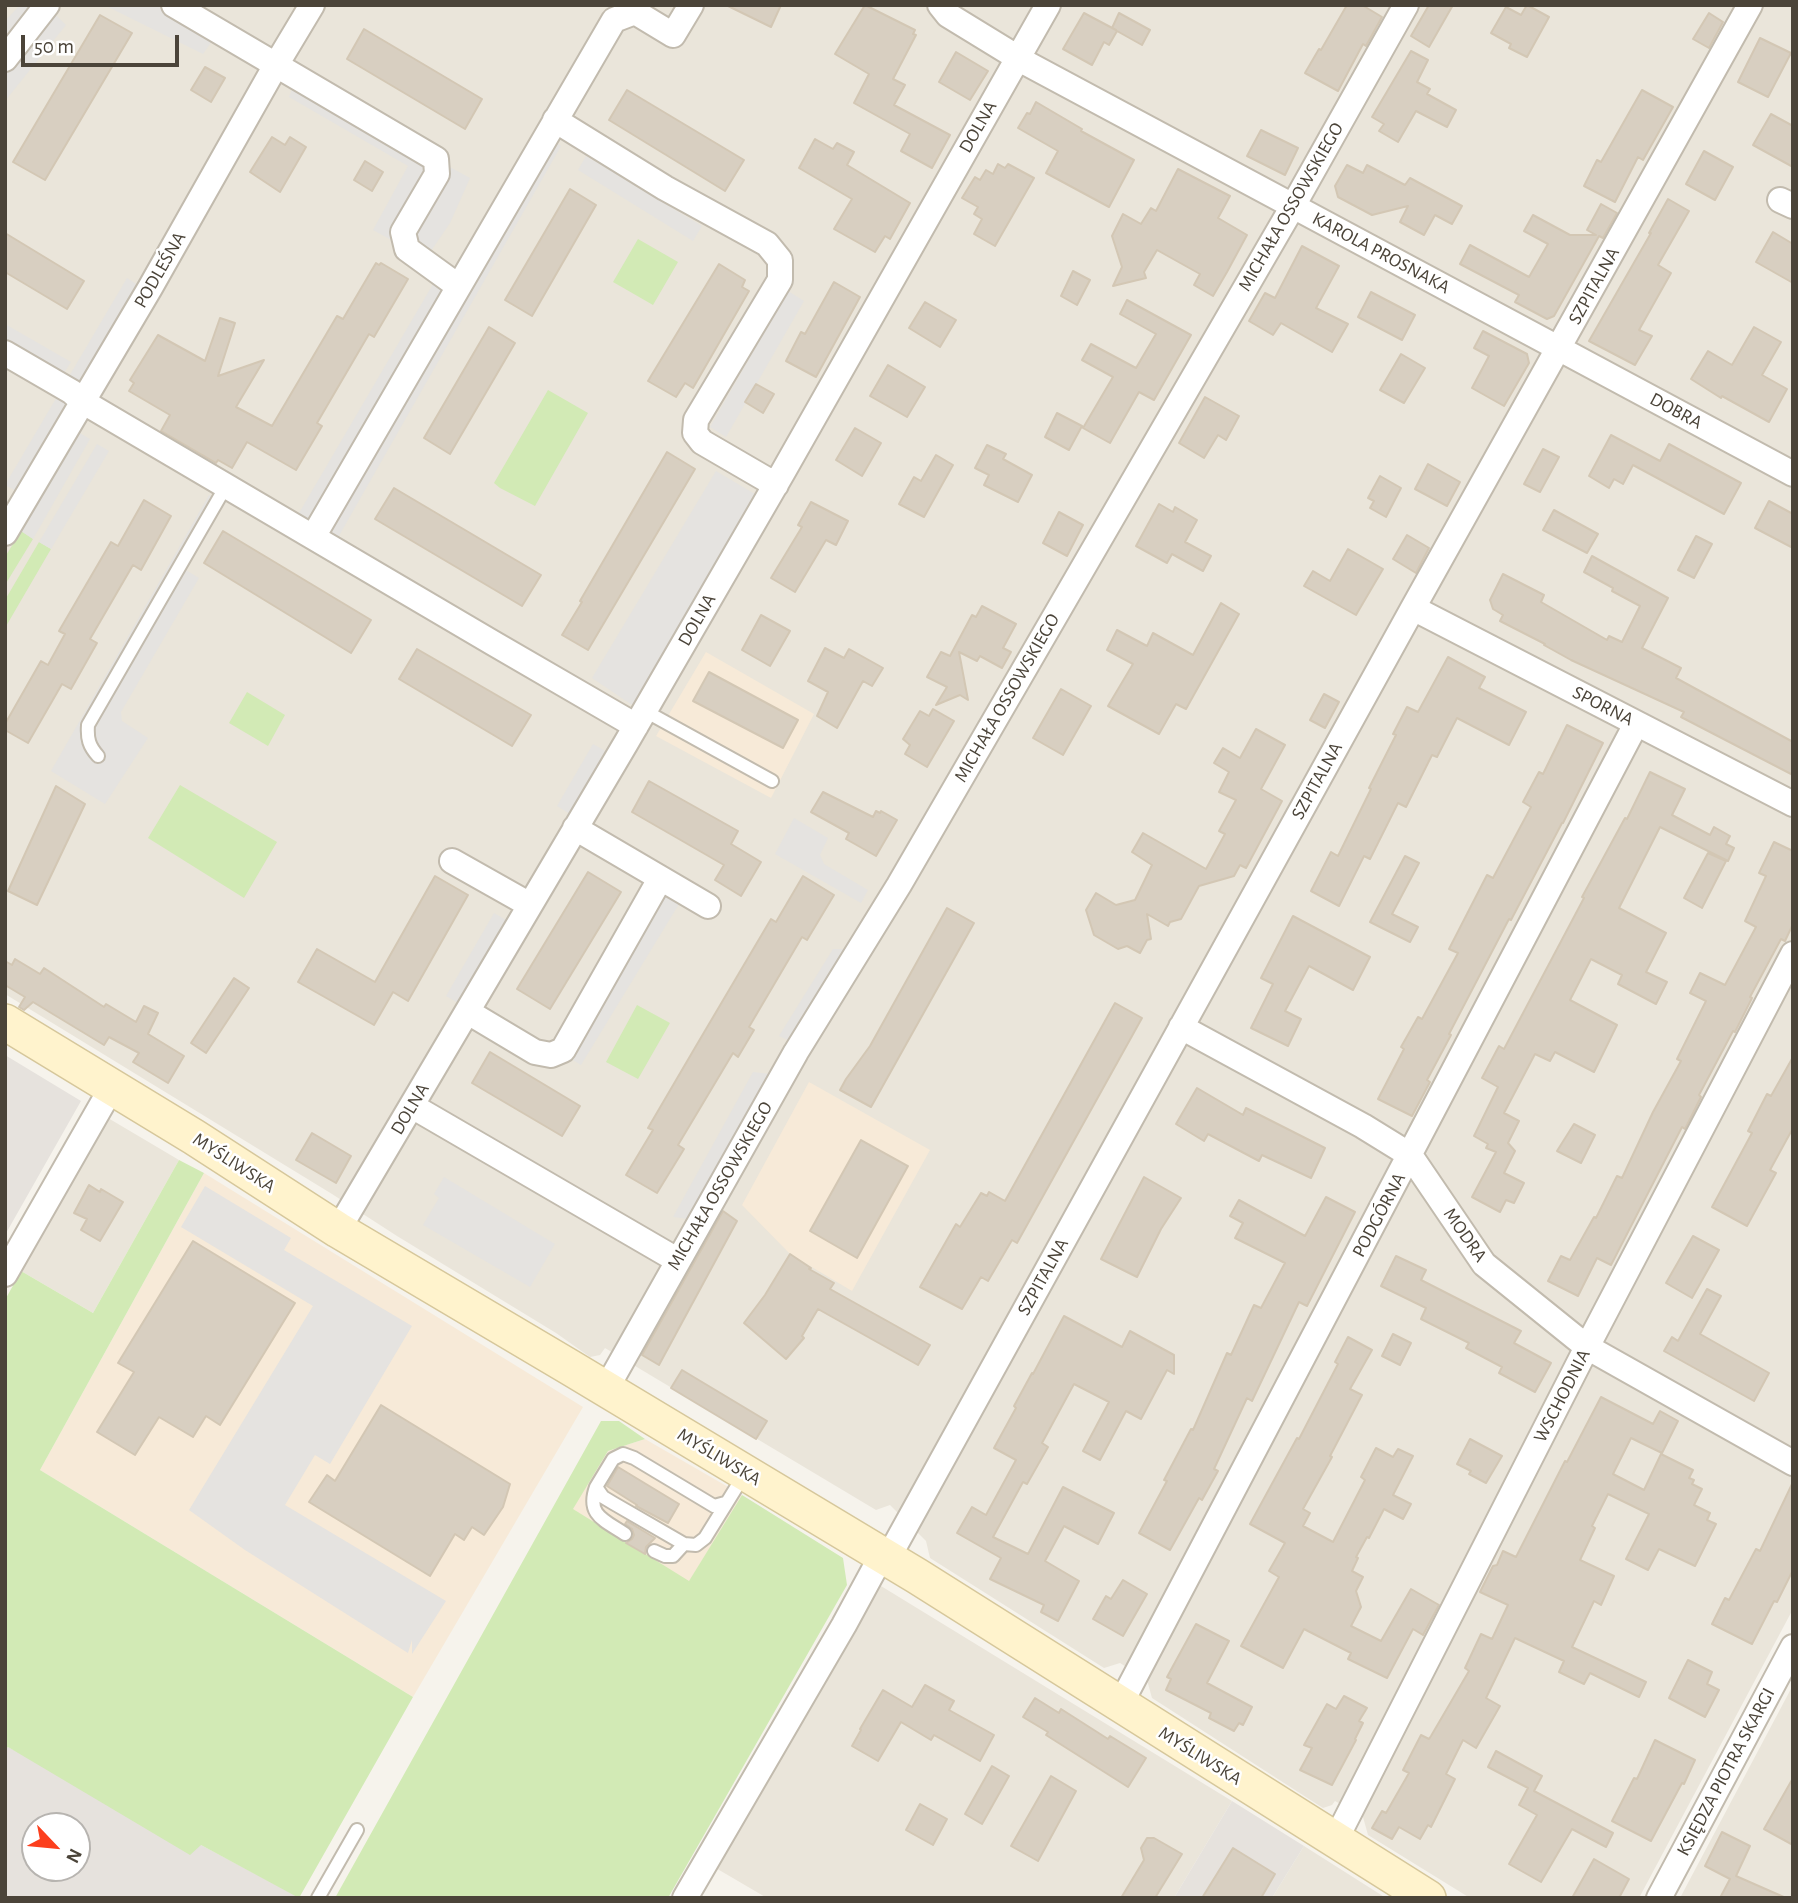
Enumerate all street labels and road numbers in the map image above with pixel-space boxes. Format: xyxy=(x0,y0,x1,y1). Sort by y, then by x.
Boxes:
street label: DOLNA xyxy=(954,97,1002,157)
street label: MICHAŁA OSSOWSKIEGO xyxy=(1233,119,1349,295)
street label: KAROLA PROSNAKA xyxy=(1308,207,1454,299)
street label: PODLEŚNA xyxy=(129,228,191,312)
street label: SZPITALNA xyxy=(1563,243,1625,329)
street label: DOBRA xyxy=(1646,388,1706,434)
street label: DOLNA xyxy=(673,590,721,650)
street label: MICHAŁA OSSOWSKIEGO xyxy=(949,610,1065,786)
street label: SPORNA xyxy=(1569,681,1637,731)
street label: SZPITALNA xyxy=(1286,738,1348,824)
street label: DOLNA xyxy=(386,1079,434,1139)
street label: MICHAŁA OSSOWSKIEGO xyxy=(662,1098,778,1274)
street label: MYŚLIWSKA xyxy=(189,1128,279,1198)
street label: PODGÓRNA xyxy=(1347,1169,1411,1261)
street label: MODRA xyxy=(1438,1204,1492,1266)
street label: SZPITALNA xyxy=(1012,1234,1074,1320)
street label: WSCHODNIA xyxy=(1529,1346,1595,1446)
street label: MYŚLIWSKA xyxy=(673,1423,765,1491)
street label: KSIĘDZA PIOTRA SKARGI xyxy=(1672,1684,1780,1860)
street label: MYŚLIWSKA xyxy=(1154,1722,1246,1790)

